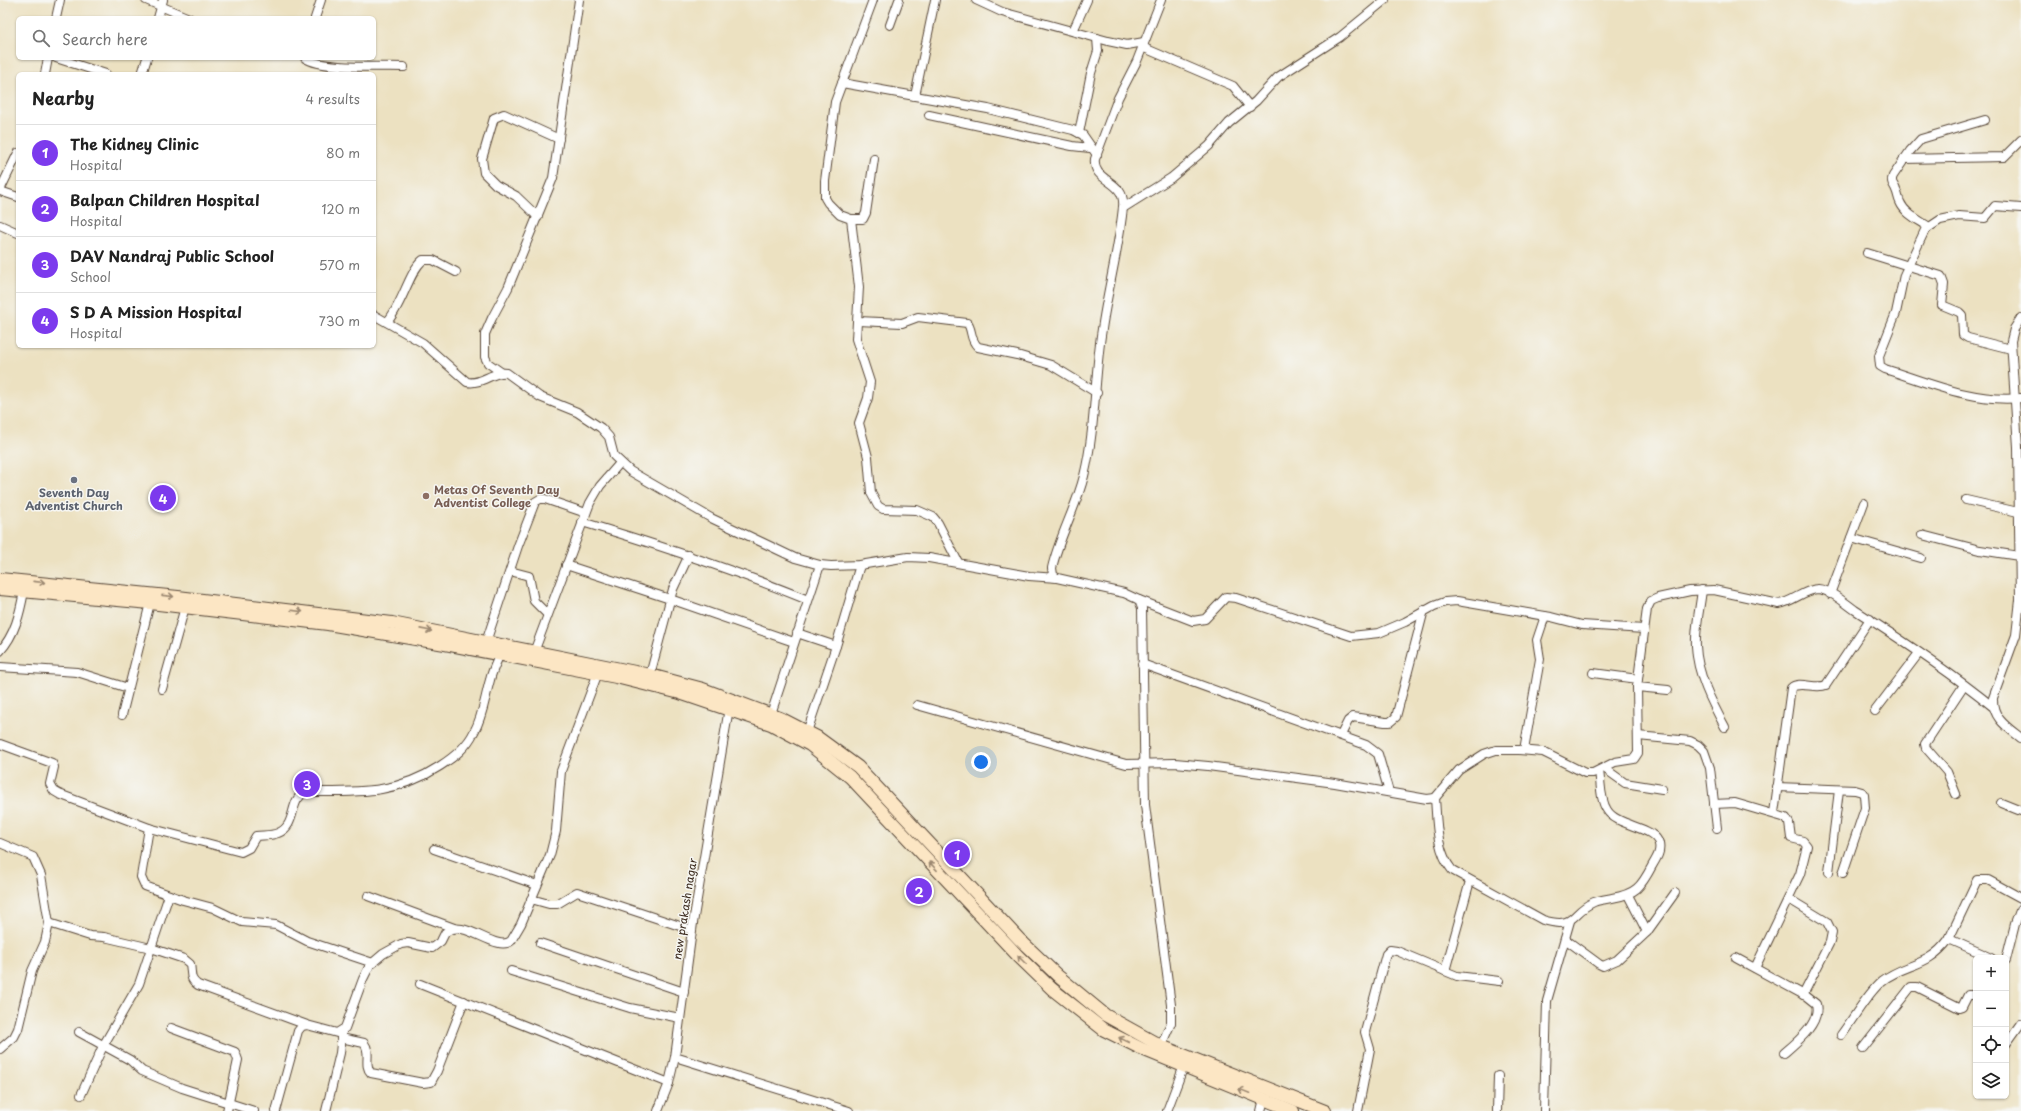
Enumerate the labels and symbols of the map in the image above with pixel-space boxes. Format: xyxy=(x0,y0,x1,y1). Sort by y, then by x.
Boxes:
marker: Seventh Day Adventist Church xyxy=(69,475,79,485)
place label: Metas Of Seventh Day Adventist College xyxy=(434,481,559,511)
pin: 4 xyxy=(150,483,176,513)
place label: Seventh Day Adventist Church xyxy=(25,484,123,514)
marker: Metas Of Seventh Day Adventist College xyxy=(421,491,431,501)
one-way arrow xyxy=(32,578,45,586)
one-way arrow xyxy=(161,592,174,599)
one-way arrow xyxy=(290,607,303,614)
one-way arrow xyxy=(419,626,432,634)
your location xyxy=(971,752,991,772)
pin: 3 xyxy=(294,769,320,799)
pin: 1 xyxy=(944,839,970,869)
street label: new prakash nagar xyxy=(668,857,701,961)
one-way arrow xyxy=(929,861,938,871)
pin: 2 xyxy=(906,876,932,906)
one-way arrow xyxy=(1017,955,1027,965)
one-way arrow xyxy=(1118,1036,1130,1043)
one-way arrow xyxy=(1238,1086,1250,1094)

